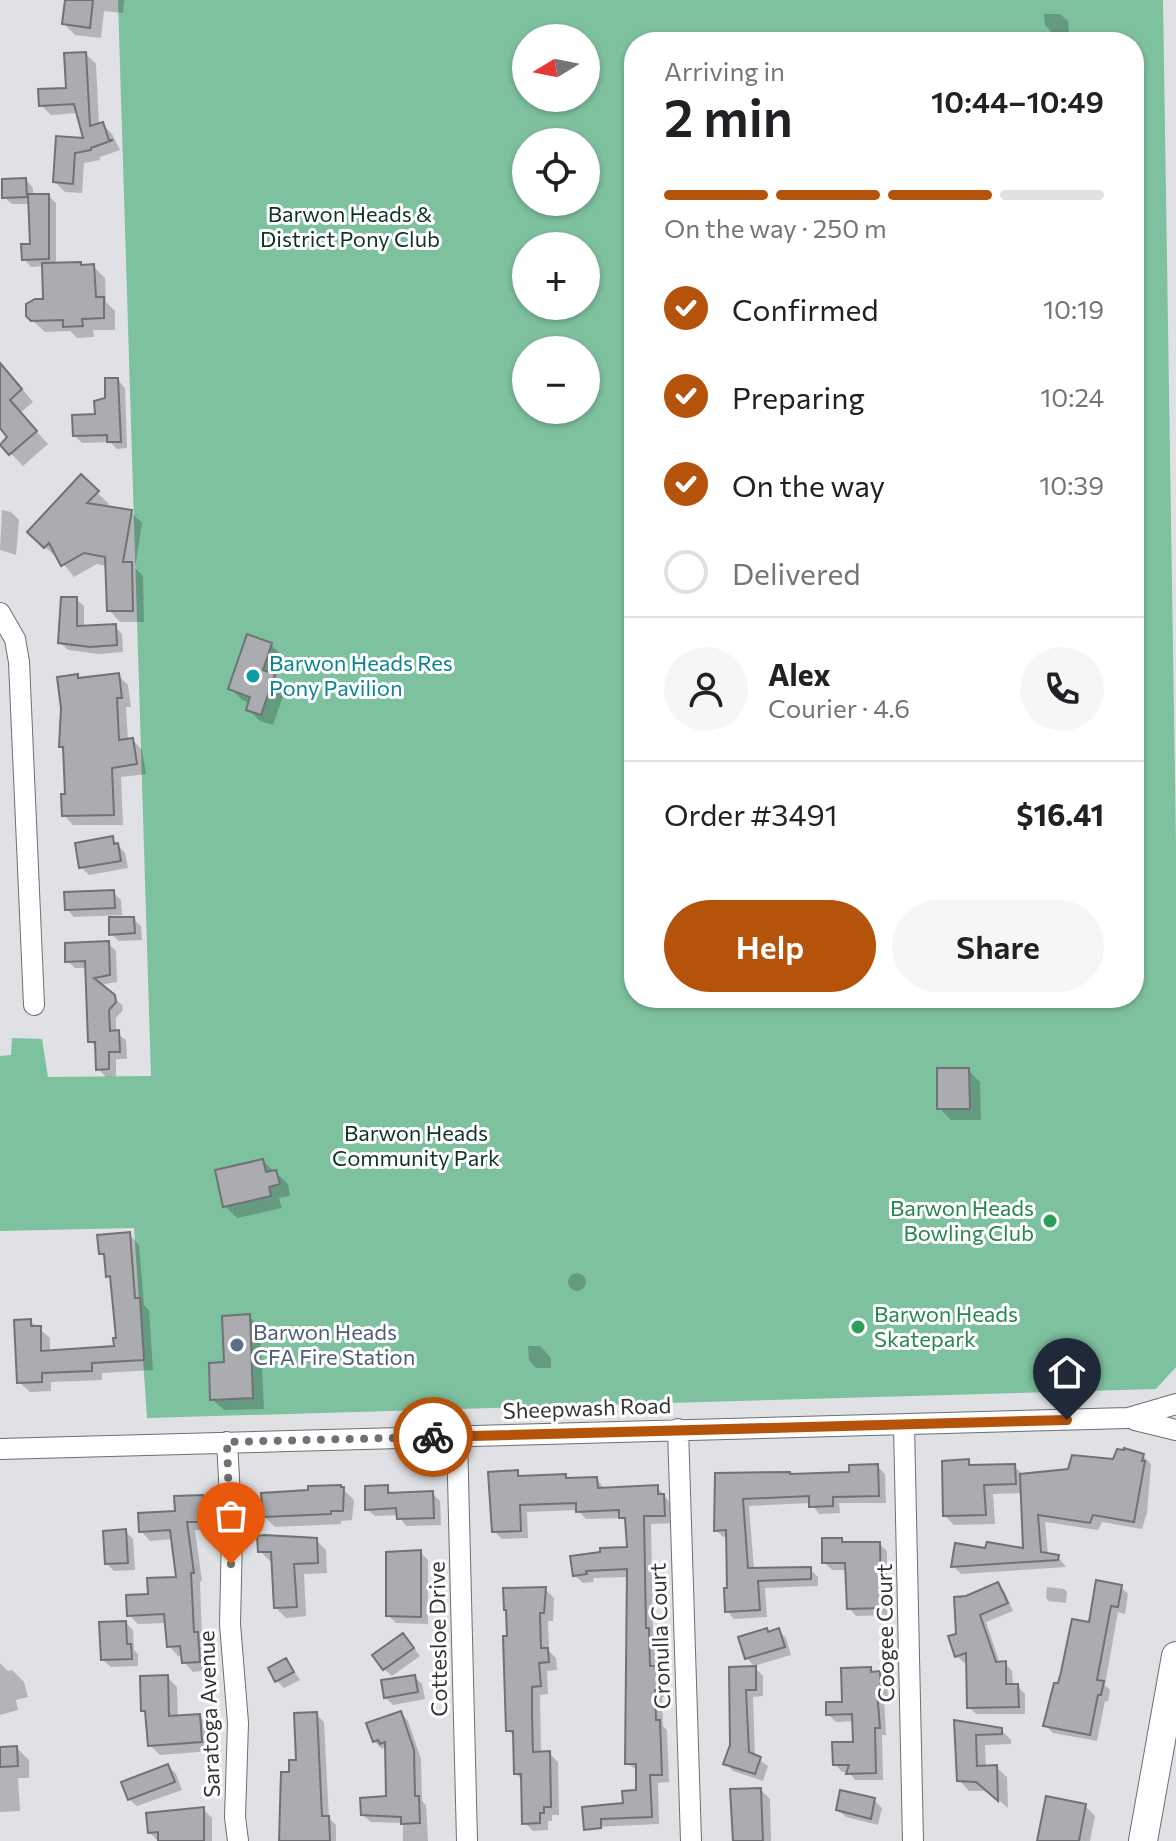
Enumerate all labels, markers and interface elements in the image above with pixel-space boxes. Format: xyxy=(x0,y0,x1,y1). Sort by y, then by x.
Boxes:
north arrow xyxy=(512,24,600,112)
map controls xyxy=(512,24,600,424)
text: Arriving in xyxy=(664,55,785,86)
text: 10:44–10:49 xyxy=(931,82,1104,119)
text: 2 min xyxy=(664,84,793,148)
button: locate xyxy=(512,128,600,216)
park label: Barwon Heads & District Pony Club xyxy=(260,200,440,252)
text: On the way · 250 m xyxy=(664,212,887,243)
button: + xyxy=(512,232,600,320)
icon: check xyxy=(664,286,708,330)
text: Confirmed xyxy=(732,290,879,327)
text: 10:19 xyxy=(1043,293,1104,324)
button: − xyxy=(512,336,600,424)
icon: check xyxy=(664,374,708,418)
text: Preparing xyxy=(732,378,865,415)
text: 10:24 xyxy=(1040,381,1104,412)
icon: check xyxy=(664,462,708,506)
text: On the way xyxy=(732,466,885,503)
text: 10:39 xyxy=(1039,469,1104,500)
text: Delivered xyxy=(732,554,861,591)
button: person xyxy=(664,647,748,731)
button: phone xyxy=(1020,647,1104,731)
place label: Barwon Heads Res Pony Pavilion xyxy=(269,649,453,701)
text: Alex xyxy=(768,655,831,692)
marker: Barwon Heads Res Pony Pavilion xyxy=(244,667,262,685)
text: Courier · 4.6 xyxy=(768,692,910,723)
text: Order #3491 xyxy=(664,795,838,832)
text: $16.41 xyxy=(1016,795,1104,832)
button: Help xyxy=(664,900,876,992)
button: Share xyxy=(892,900,1104,992)
park label: Barwon Heads Community Park xyxy=(332,1119,500,1171)
place label: Barwon Heads Bowling Club xyxy=(890,1194,1034,1246)
marker: Barwon Heads Bowling Club xyxy=(1041,1212,1059,1230)
place label: Barwon Heads Skatepark xyxy=(874,1300,1018,1352)
place label: Barwon Heads CFA Fire Station xyxy=(253,1318,415,1370)
marker: Barwon Heads Skatepark xyxy=(849,1318,867,1336)
marker: Barwon Heads CFA Fire Station xyxy=(228,1336,246,1354)
pin xyxy=(1033,1338,1101,1420)
icon: home xyxy=(1045,1350,1089,1394)
street label: Sheepwash Road xyxy=(502,1391,672,1424)
courier xyxy=(393,1397,473,1477)
icon: bike xyxy=(411,1415,455,1459)
pin xyxy=(197,1482,265,1564)
icon: bag xyxy=(209,1494,253,1538)
street label: Cottesloe Drive xyxy=(423,1561,452,1717)
street label: Cronulla Court xyxy=(643,1562,676,1710)
street label: Coogee Court xyxy=(870,1563,899,1703)
street label: Saratoga Avenue xyxy=(192,1630,225,1798)

